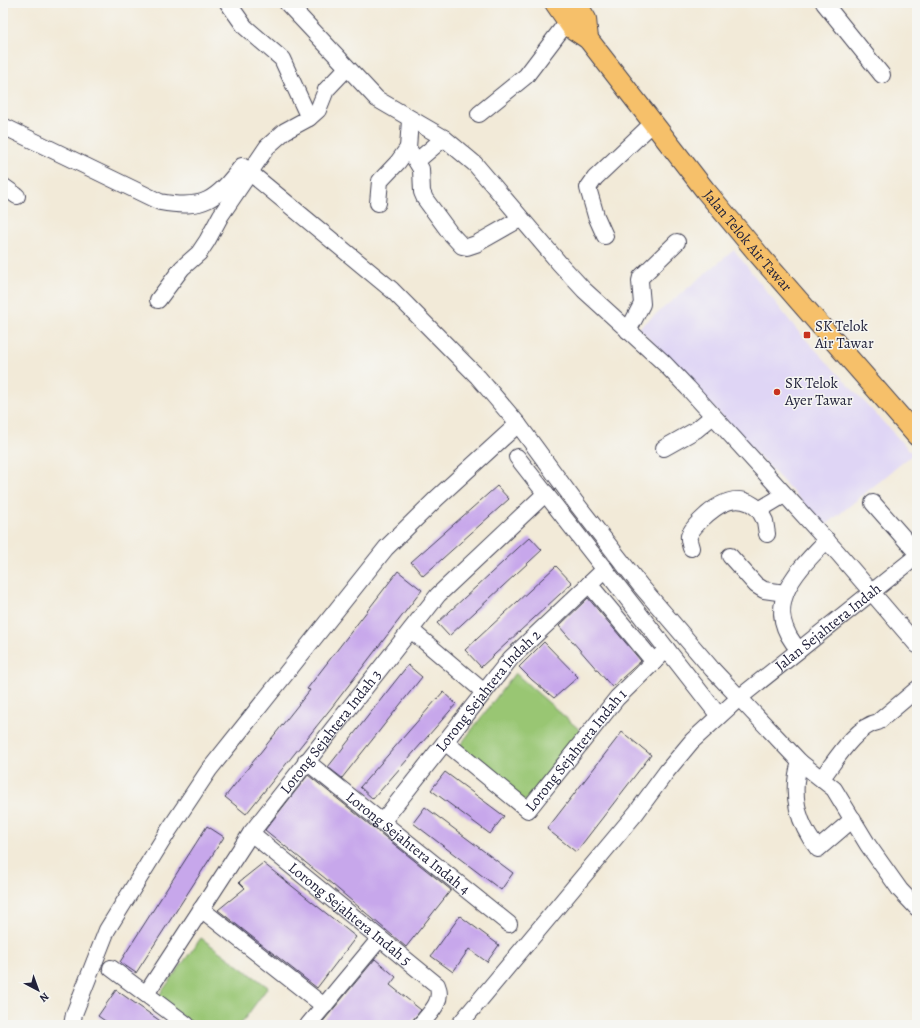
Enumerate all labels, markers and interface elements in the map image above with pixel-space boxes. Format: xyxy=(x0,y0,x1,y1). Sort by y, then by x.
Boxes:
street label: Jalan Telok Air Tawar xyxy=(699,186,797,296)
place label: SK Telok Air Tawar xyxy=(814,316,874,353)
marker: SK Telok Air Tawar xyxy=(802,330,812,340)
place label: SK Telok Ayer Tawar xyxy=(784,373,853,410)
marker: SK Telok Ayer Tawar xyxy=(772,387,782,397)
street label: Jalan Sejahtera Indah xyxy=(771,579,885,675)
street label: Lorong Sejahtera Indah 2 xyxy=(431,625,545,756)
street label: Lorong Sejahtera Indah 3 xyxy=(275,665,386,798)
street label: Lorong Sejahtera Indah 1 xyxy=(521,684,631,816)
street label: Lorong Sejahtera Indah 4 xyxy=(342,787,475,899)
street label: Lorong Sejahtera Indah 5 xyxy=(284,858,416,970)
north arrow xyxy=(18,970,58,1010)
text: N xyxy=(36,989,52,1005)

